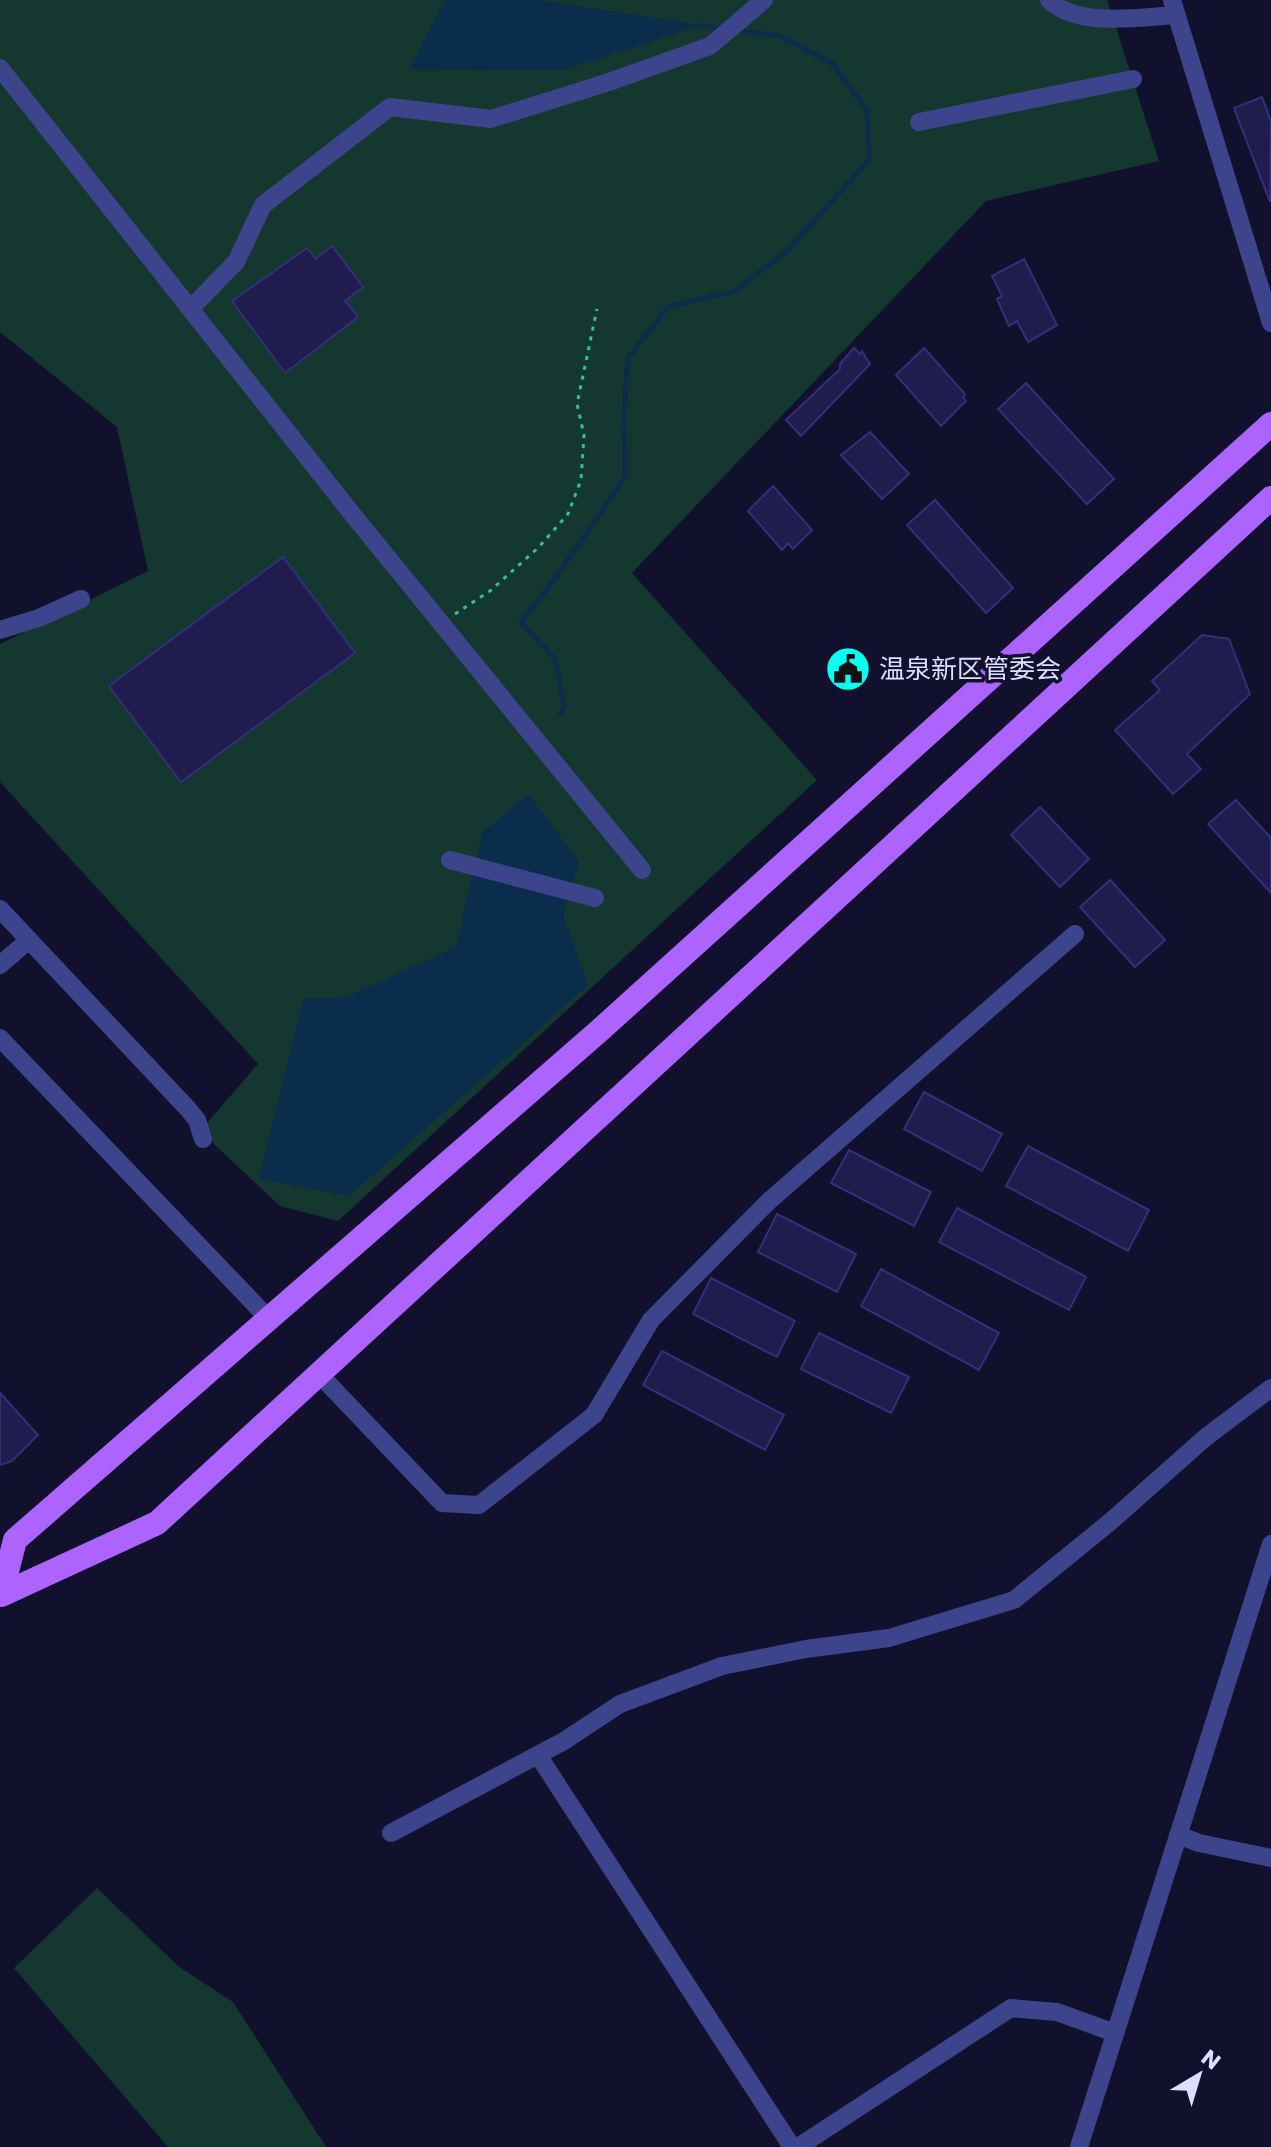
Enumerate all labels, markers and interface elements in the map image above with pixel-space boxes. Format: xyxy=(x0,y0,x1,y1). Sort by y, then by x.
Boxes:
public building icon: 温泉新区管委会 xyxy=(824,645,872,693)
place label: 温泉新区管委会 xyxy=(879,651,1061,687)
north arrow xyxy=(1159,2035,1239,2115)
text: N xyxy=(1195,2042,1227,2077)

